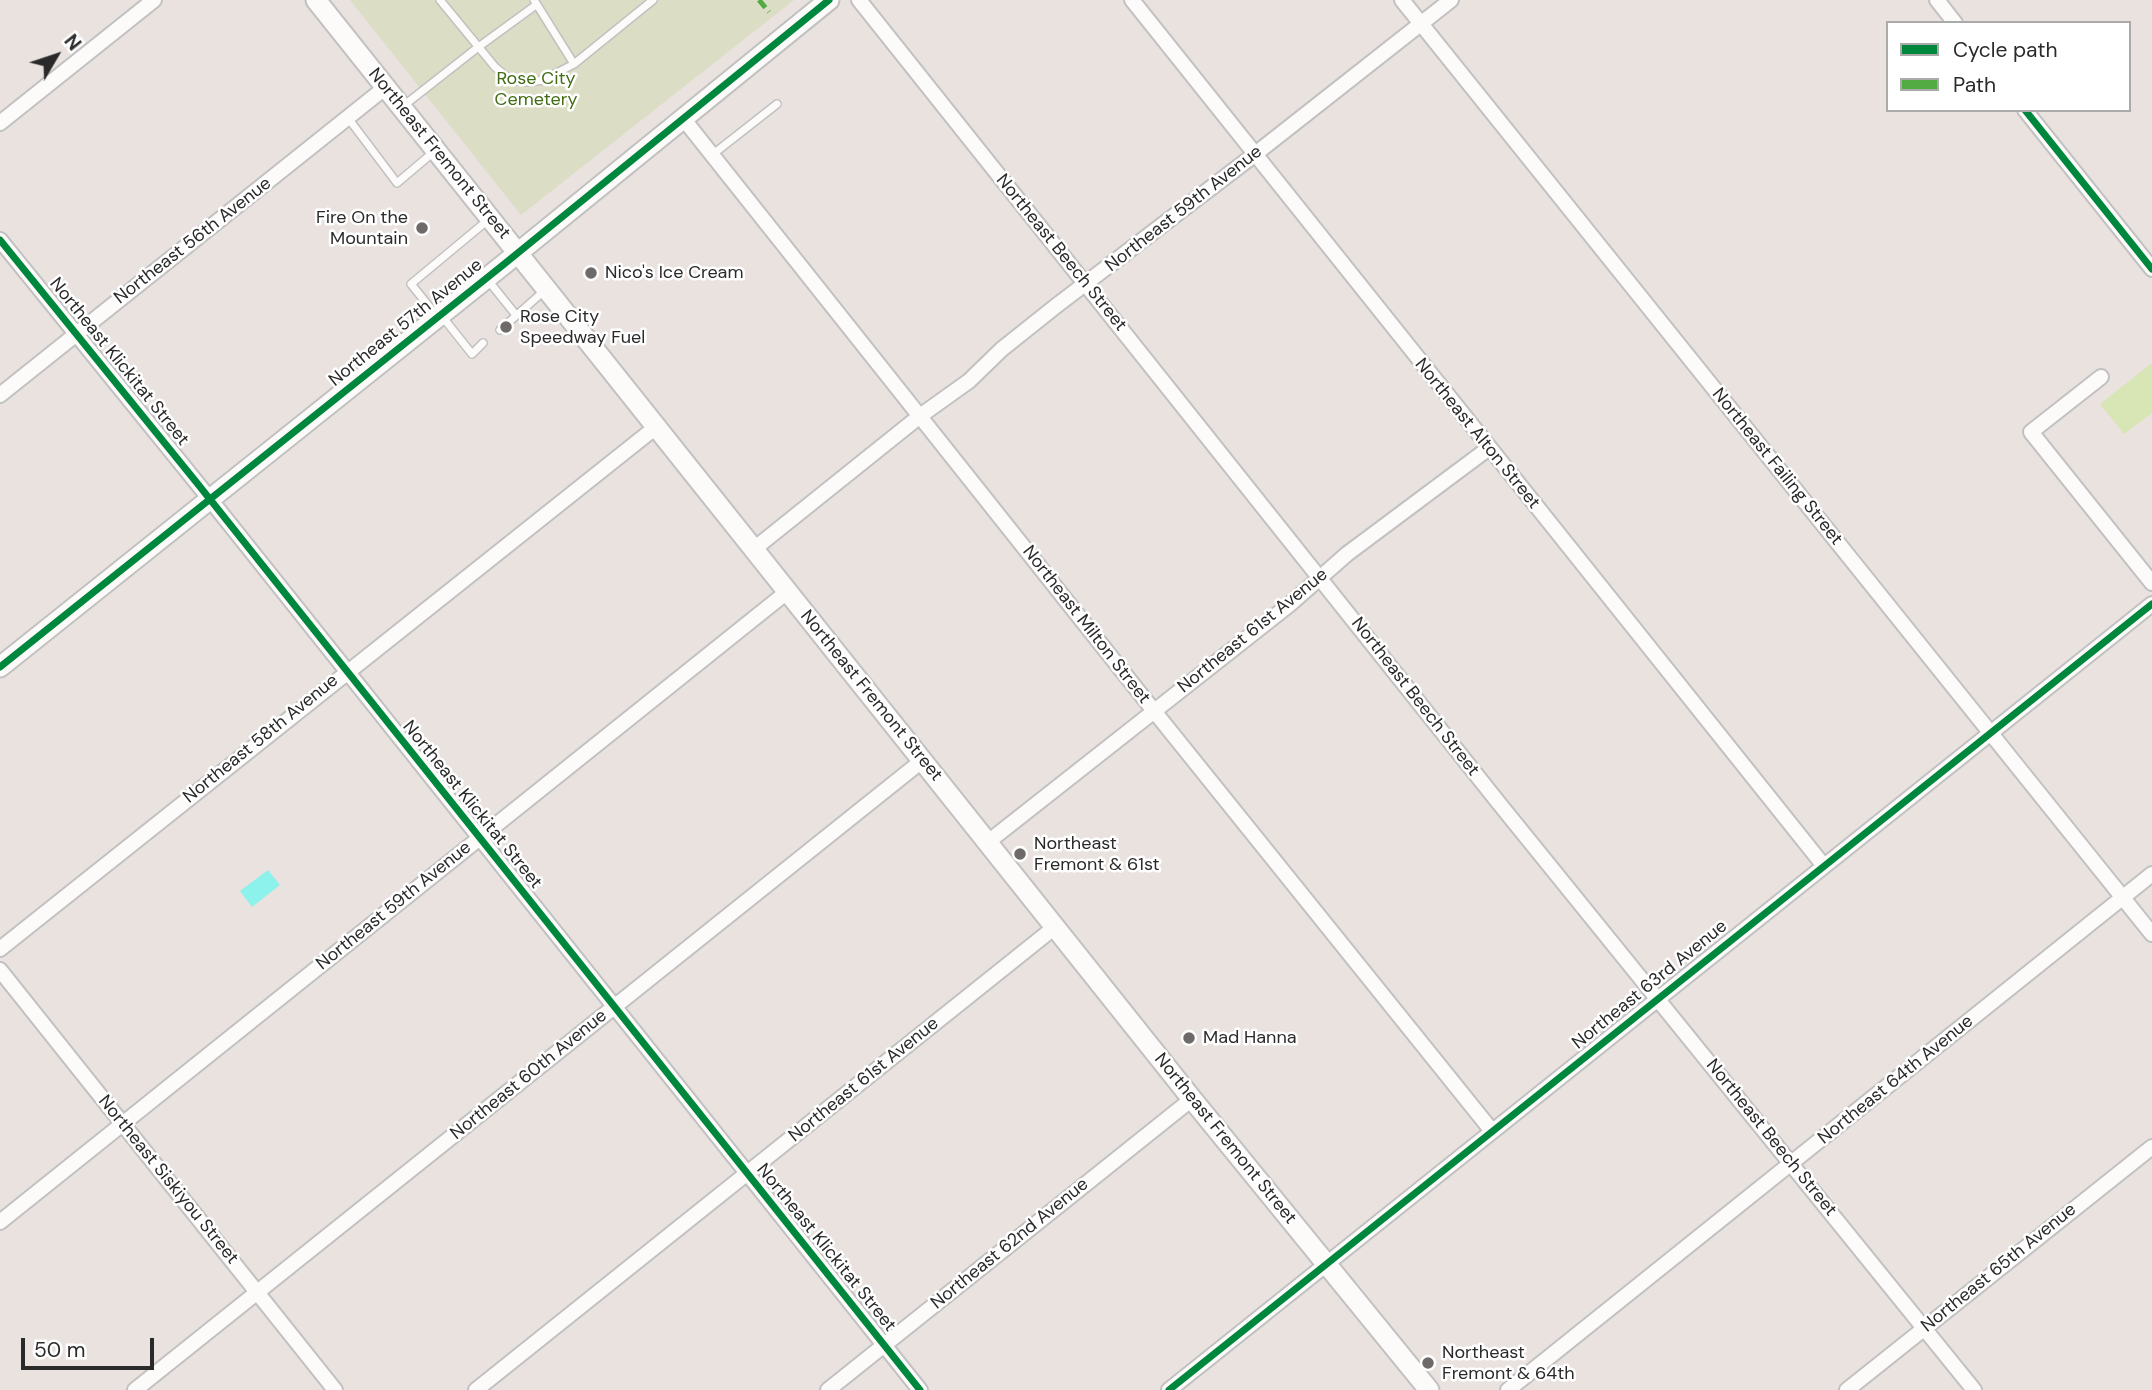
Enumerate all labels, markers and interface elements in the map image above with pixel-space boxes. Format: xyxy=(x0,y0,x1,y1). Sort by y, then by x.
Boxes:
north arrow xyxy=(21,21,91,91)
legend xyxy=(1886,21,2131,112)
text: N xyxy=(59,29,87,56)
text: Cycle path xyxy=(1953,36,2058,64)
street label: Northeast Fremont Street xyxy=(363,64,515,244)
park label: Rose City Cemetery xyxy=(495,68,577,110)
text: Path xyxy=(1953,71,1996,99)
street label: Northeast 59th Avenue xyxy=(1101,141,1267,277)
street label: Northeast Beech Street xyxy=(991,170,1131,336)
street label: Northeast 56th Avenue xyxy=(110,173,276,309)
place label: Fire On the Mountain xyxy=(316,207,408,249)
marker: Fire On the Mountain xyxy=(414,220,430,236)
street label: Northeast 57th Avenue xyxy=(325,254,487,392)
place label: Nico's Ice Cream xyxy=(605,262,743,284)
marker: Nico's Ice Cream xyxy=(583,265,599,281)
street label: Northeast Klickitat Street xyxy=(45,274,193,450)
place label: Rose City Speedway Fuel xyxy=(520,306,645,348)
marker: Rose City Speedway Fuel xyxy=(498,319,514,335)
street label: Northeast Alton Street xyxy=(1410,354,1544,514)
street label: Northeast Failing Street xyxy=(1707,384,1847,550)
street label: Northeast Milton Street xyxy=(1018,542,1154,708)
street label: Northeast 61st Avenue xyxy=(1174,564,1332,698)
street label: Northeast Fremont Street xyxy=(795,606,947,786)
street label: Northeast Beech Street xyxy=(1346,613,1484,781)
street label: Northeast 58th Avenue xyxy=(179,670,343,808)
street label: Northeast Klickitat Street xyxy=(398,717,546,893)
place label: Northeast Fremont & 61st xyxy=(1034,833,1160,876)
street label: Northeast 59th Avenue xyxy=(312,837,476,975)
marker: Northeast Fremont & 61st xyxy=(1012,846,1028,862)
street label: Northeast 63rd Avenue xyxy=(1568,916,1732,1054)
street label: Northeast 60th Avenue xyxy=(447,1005,611,1145)
street label: Northeast 64th Avenue xyxy=(1814,1011,1978,1149)
street label: Northeast 61st Avenue xyxy=(785,1013,943,1147)
place label: Mad Hanna xyxy=(1203,1027,1297,1049)
marker: Mad Hanna xyxy=(1181,1030,1197,1046)
street label: Northeast Fremont Street xyxy=(1149,1049,1301,1229)
street label: Northeast Beech Street xyxy=(1701,1055,1841,1221)
street label: Northeast Siskiyou Street xyxy=(93,1091,243,1269)
street label: Northeast Klickitat Street xyxy=(752,1160,900,1336)
street label: Northeast 62nd Avenue xyxy=(927,1174,1093,1314)
street label: Northeast 65th Avenue xyxy=(1917,1199,2081,1337)
scale bar xyxy=(24,1324,158,1368)
text: 50 m xyxy=(34,1336,85,1364)
place label: Northeast Fremont & 64th xyxy=(1442,1342,1575,1384)
marker: Northeast Fremont & 64th xyxy=(1420,1355,1436,1371)

